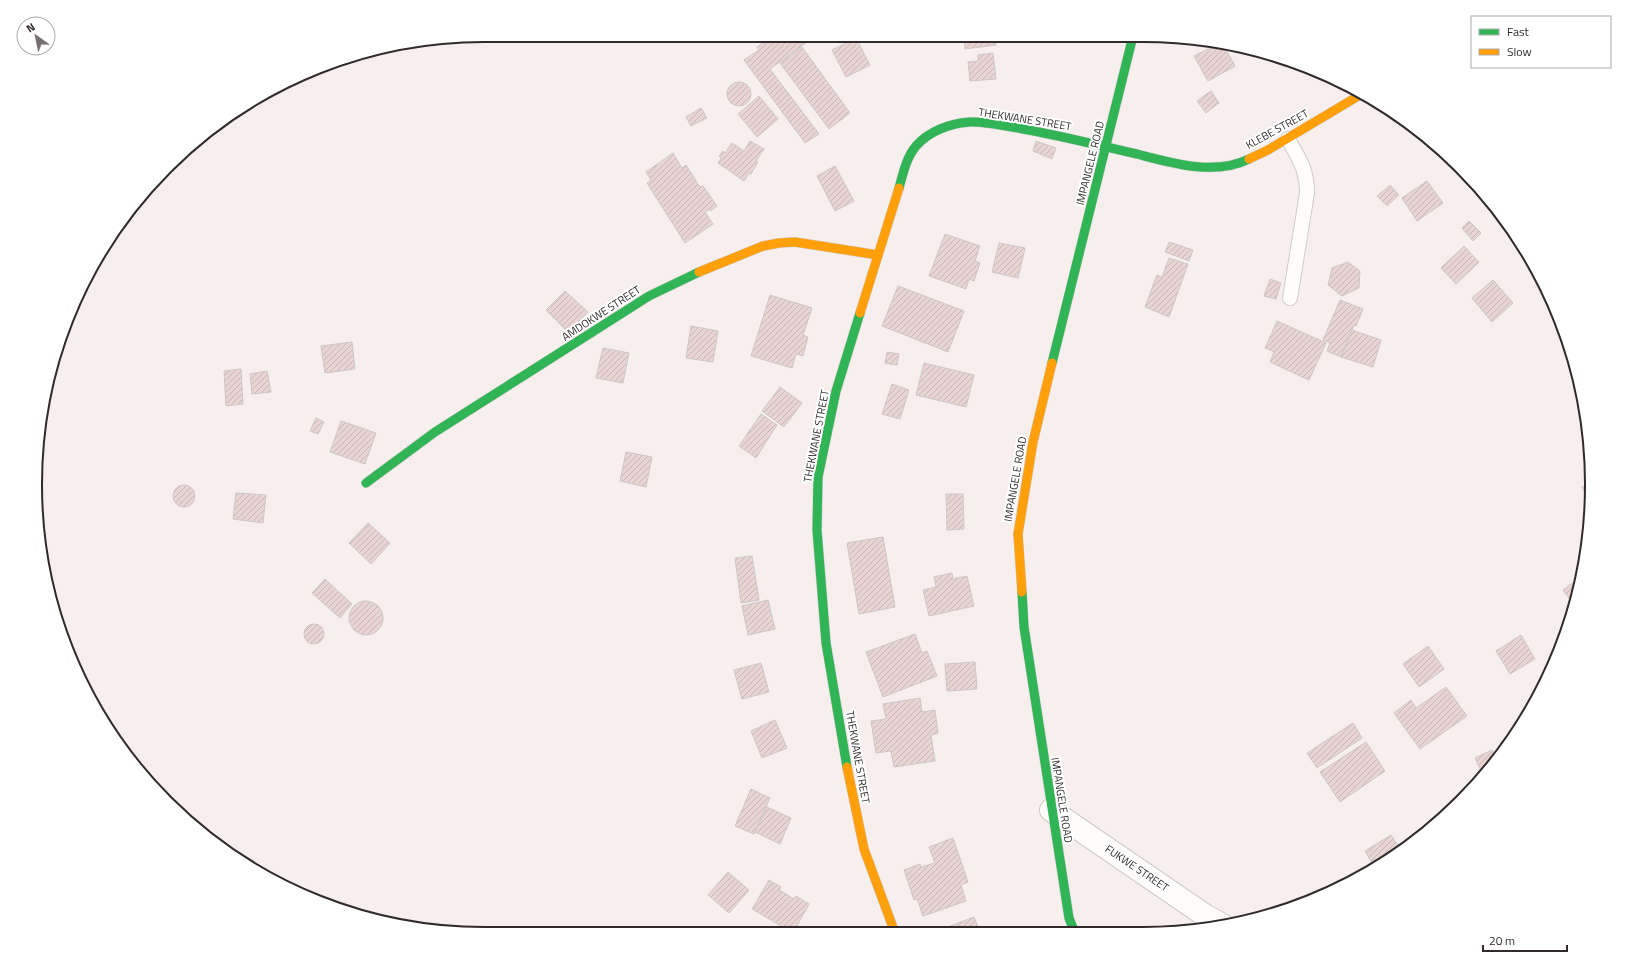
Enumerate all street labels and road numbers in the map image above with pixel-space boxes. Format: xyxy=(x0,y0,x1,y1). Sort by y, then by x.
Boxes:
street label: THEKWANE STREET xyxy=(977,104,1073,134)
street label: KLEBE STREET xyxy=(1243,105,1311,153)
street label: IMPANGELE ROAD xyxy=(1072,119,1108,207)
street label: AMDOKWE STREET xyxy=(558,281,644,345)
street label: THEKWANE STREET xyxy=(799,388,833,484)
street label: IMPANGELE ROAD xyxy=(1000,435,1030,523)
street label: THEKWANE STREET xyxy=(842,709,874,805)
street label: IMPANGELE ROAD xyxy=(1047,756,1077,844)
street label: FUKWE STREET xyxy=(1102,841,1172,895)

